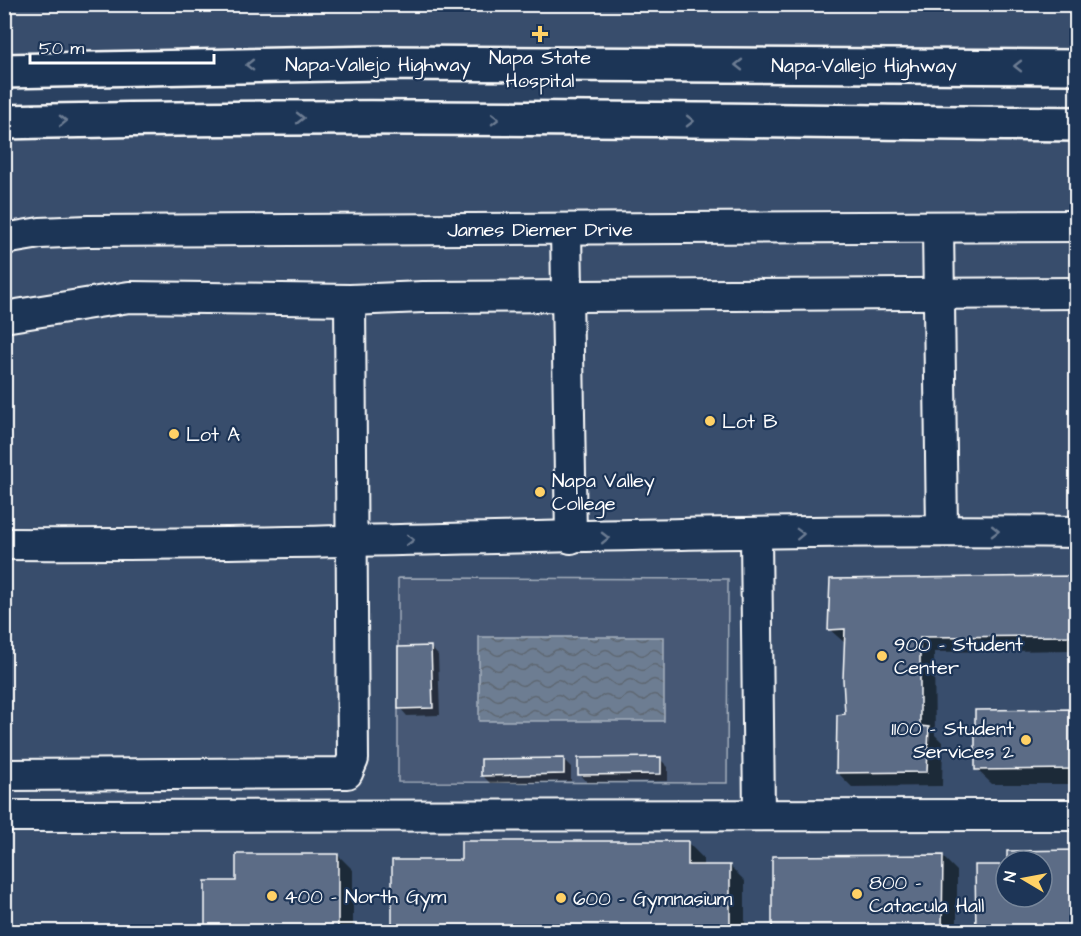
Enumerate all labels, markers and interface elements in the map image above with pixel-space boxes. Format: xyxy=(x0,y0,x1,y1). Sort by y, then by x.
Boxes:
marker: Napa State Hospital xyxy=(531,25,549,43)
scale bar xyxy=(30,27,214,65)
text: 50 m xyxy=(39,36,84,61)
place label: Napa State Hospital xyxy=(489,44,591,95)
street label: Napa-Vallejo Highway xyxy=(285,51,471,80)
street label: Napa-Vallejo Highway xyxy=(771,52,957,81)
one-way arrow xyxy=(246,59,255,71)
one-way arrow xyxy=(735,59,744,71)
one-way arrow xyxy=(1014,60,1023,72)
one-way arrow xyxy=(295,112,304,124)
one-way arrow xyxy=(490,113,499,125)
one-way arrow xyxy=(58,115,67,127)
one-way arrow xyxy=(685,115,694,127)
street label: James Diemer Drive xyxy=(447,216,633,244)
place label: Lot B xyxy=(722,408,777,436)
marker: Lot B xyxy=(703,414,717,428)
place label: Lot A xyxy=(186,421,240,449)
marker: Lot A xyxy=(167,427,181,441)
place label: Napa Valley College xyxy=(552,467,655,519)
marker: Napa Valley College xyxy=(533,485,547,499)
one-way arrow xyxy=(991,525,1000,537)
one-way arrow xyxy=(796,528,805,540)
one-way arrow xyxy=(601,531,610,544)
one-way arrow xyxy=(406,534,415,546)
place label: 900 - Student Center xyxy=(894,631,1023,682)
marker: 900 - Student Center xyxy=(875,649,889,663)
place label: 1100 - Student Services 2 xyxy=(891,715,1015,766)
marker: 1100 - Student Services 2 xyxy=(1019,733,1033,747)
north arrow xyxy=(994,849,1054,909)
place label: 800 - Catacula Hall xyxy=(869,869,984,920)
text: N xyxy=(999,870,1022,883)
place label: 400 - North Gym xyxy=(284,883,447,912)
place label: 600 - Gymnasium xyxy=(573,885,733,914)
marker: 800 - Catacula Hall xyxy=(850,887,864,901)
marker: 400 - North Gym xyxy=(265,889,279,903)
marker: 600 - Gymnasium xyxy=(554,891,568,905)

